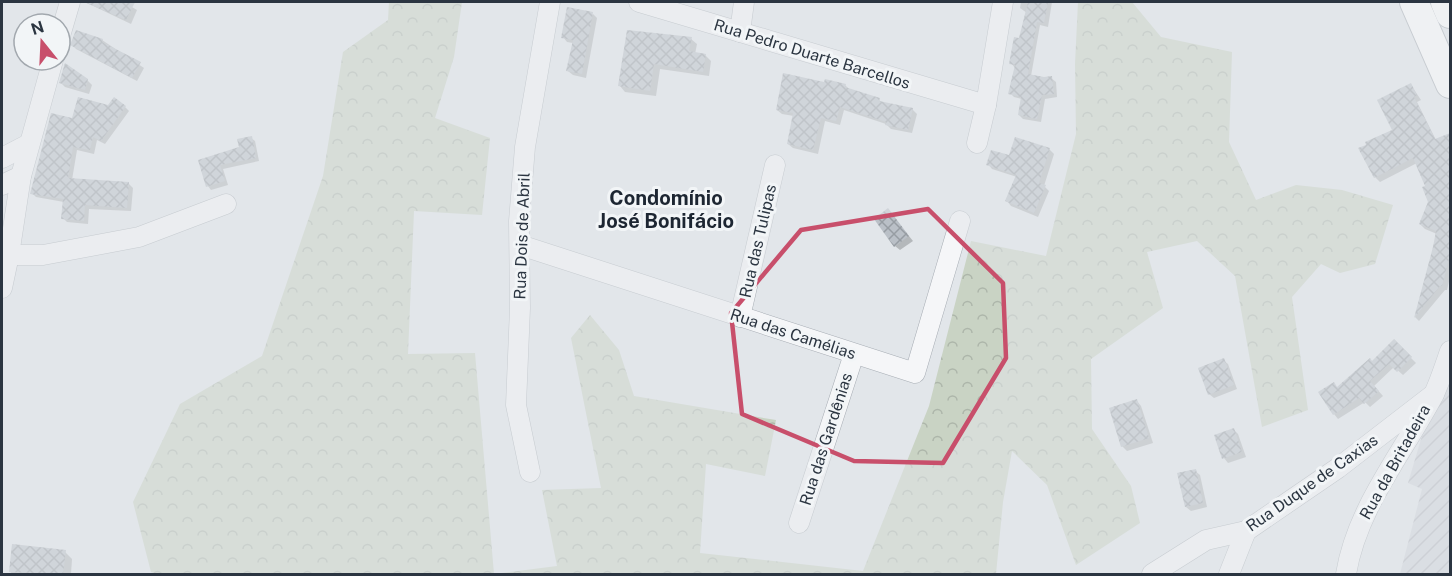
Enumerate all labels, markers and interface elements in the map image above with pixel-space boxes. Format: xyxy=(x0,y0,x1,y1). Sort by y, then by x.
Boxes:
north arrow xyxy=(12,12,72,72)
street label: Rua Pedro Duarte Barcellos xyxy=(712,15,912,93)
text: N xyxy=(29,17,46,39)
street label: Rua Dois de Abril xyxy=(510,172,534,300)
street label: Rua das Tulipas xyxy=(736,182,780,300)
district label: Condomínio José Bonifácio xyxy=(598,186,734,233)
street label: Rua das Camélias xyxy=(728,305,858,363)
street label: Rua das Gardênias xyxy=(796,370,856,508)
street label: Rua da Britadeira xyxy=(1356,401,1434,523)
street label: Rua Duque de Caxias xyxy=(1243,430,1381,536)

